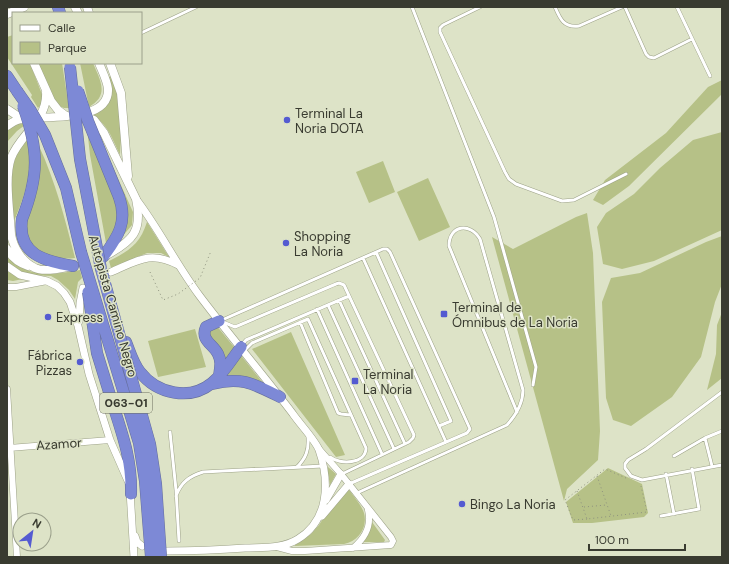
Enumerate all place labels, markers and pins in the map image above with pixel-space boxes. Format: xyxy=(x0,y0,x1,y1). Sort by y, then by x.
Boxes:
place label: Terminal La Noria DOTA xyxy=(295,105,364,137)
marker: Terminal La Noria DOTA xyxy=(282,115,292,125)
place label: Shopping La Noria xyxy=(294,228,351,260)
marker: Shopping La Noria xyxy=(281,238,291,248)
place label: Terminal de Ómnibus de La Noria xyxy=(452,299,578,331)
place label: Express xyxy=(56,309,103,326)
marker: Terminal de Ómnibus de La Noria xyxy=(439,309,449,319)
marker: Express xyxy=(43,312,53,322)
place label: Fábrica Pizzas xyxy=(28,347,72,379)
marker: Fábrica Pizzas xyxy=(75,357,85,367)
place label: Terminal La Noria xyxy=(363,366,413,398)
marker: Terminal La Noria xyxy=(350,376,360,386)
place label: Bingo La Noria xyxy=(470,496,556,513)
marker: Bingo La Noria xyxy=(457,499,467,509)

